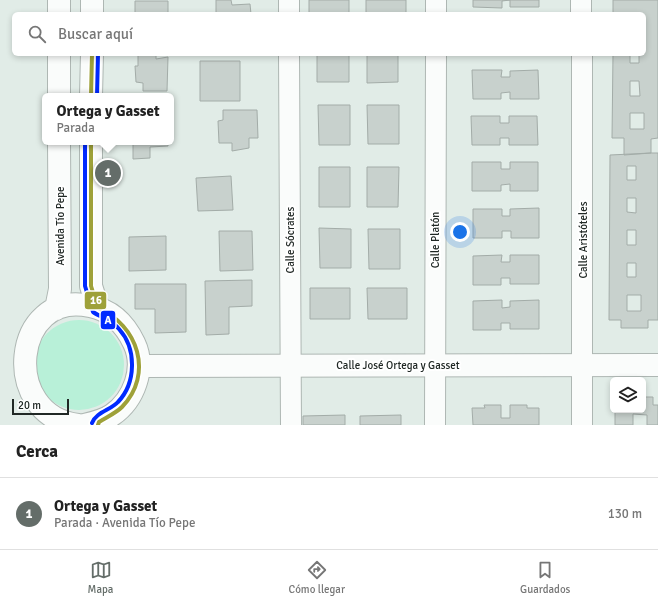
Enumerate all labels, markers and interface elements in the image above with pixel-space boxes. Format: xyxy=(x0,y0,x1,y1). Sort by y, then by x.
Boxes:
search box xyxy=(12,12,646,56)
icon: search xyxy=(26,23,48,45)
text: Buscar aquí xyxy=(58,25,133,43)
popup xyxy=(42,93,174,145)
text: Ortega y Gasset xyxy=(56,102,160,120)
text: Parada xyxy=(56,120,95,136)
pin: 1 xyxy=(95,158,121,188)
street label: Avenida Tío Pepe xyxy=(54,186,67,266)
street label: Calle Aristóteles xyxy=(577,201,590,279)
street label: Calle Sócrates xyxy=(284,206,297,273)
street label: Calle Platón xyxy=(429,212,442,268)
your location xyxy=(450,222,470,242)
line badge: 16 xyxy=(84,291,107,310)
text: 16 xyxy=(90,294,102,307)
line badge: A xyxy=(100,310,116,330)
text: A xyxy=(104,314,112,327)
street label: Calle José Ortega y Gasset xyxy=(336,359,460,372)
map controls xyxy=(610,377,646,413)
button: layers xyxy=(610,377,646,413)
scale bar xyxy=(12,397,69,416)
text: 20 m xyxy=(18,399,41,412)
text: Cerca xyxy=(16,441,58,462)
text: Ortega y Gasset xyxy=(54,497,157,515)
text: 1 xyxy=(25,506,33,522)
text: 130 m xyxy=(608,506,642,522)
text: Parada · Avenida Tío Pepe xyxy=(54,515,195,531)
tab: Mapa xyxy=(88,559,113,596)
tab: Cómo llegar xyxy=(289,559,345,596)
tab: Guardados xyxy=(520,559,570,596)

